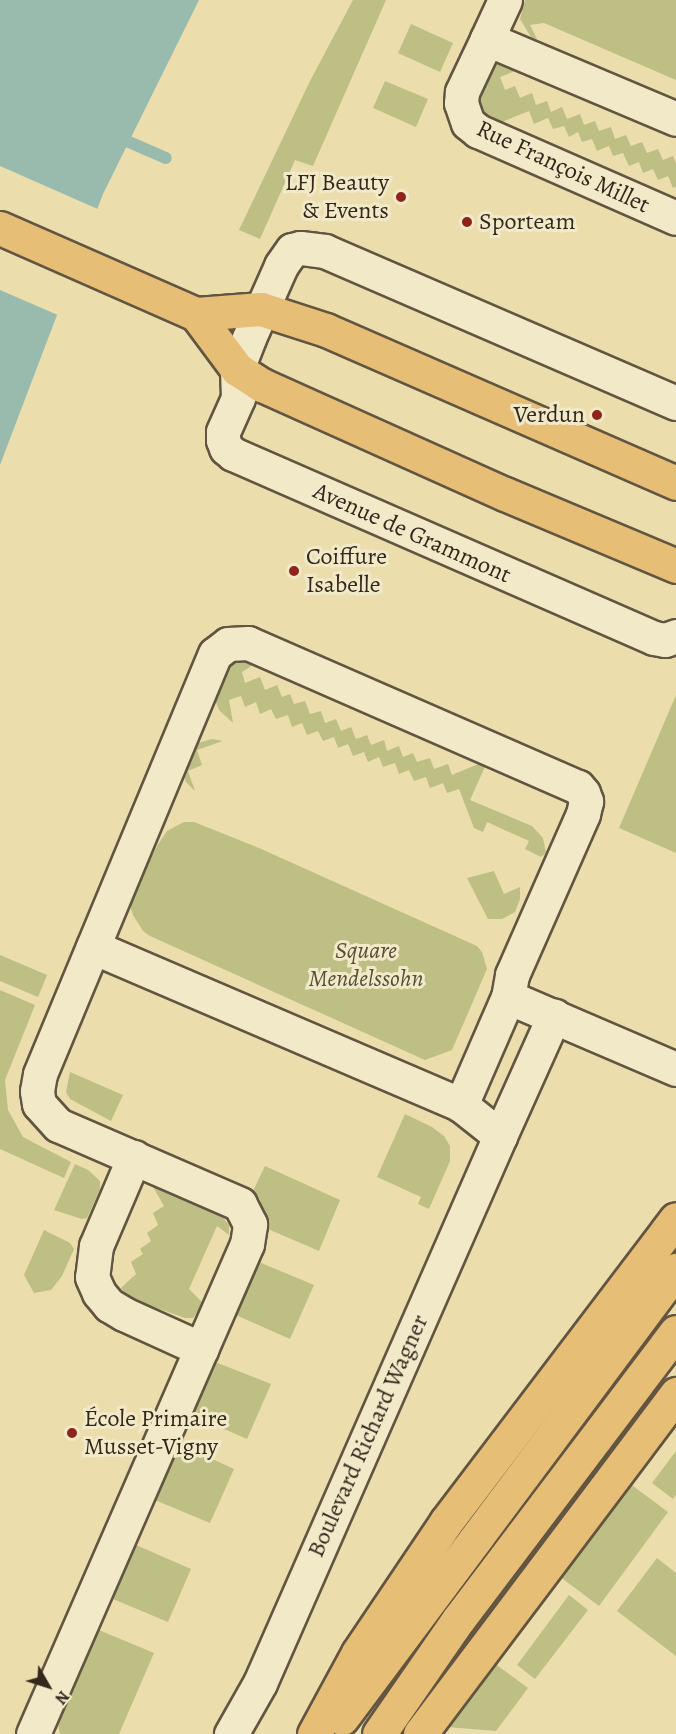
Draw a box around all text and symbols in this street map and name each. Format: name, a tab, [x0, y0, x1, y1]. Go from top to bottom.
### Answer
street label: Rue François Millet	[472, 114, 654, 220]
place label: LFJ Beauty & Events	[285, 169, 389, 225]
marker: LFJ Beauty & Events	[394, 190, 408, 204]
place label: Sporteam	[479, 208, 575, 236]
marker: Sporteam	[460, 215, 474, 229]
place label: Verdun	[513, 401, 585, 429]
marker: Verdun	[590, 408, 604, 422]
street label: Avenue de Grammont	[309, 476, 515, 590]
place label: Coiffure Isabelle	[306, 543, 387, 599]
marker: Coiffure Isabelle	[287, 564, 301, 578]
park label: Square Mendelssohn	[309, 937, 423, 993]
street label: Boulevard Richard Wagner	[301, 1310, 435, 1562]
place label: École Primaire Musset-Vigny	[84, 1405, 227, 1461]
marker: École Primaire Musset-Vigny	[65, 1426, 79, 1440]
north arrow	[18, 1656, 78, 1716]
text: N	[50, 1686, 74, 1709]

